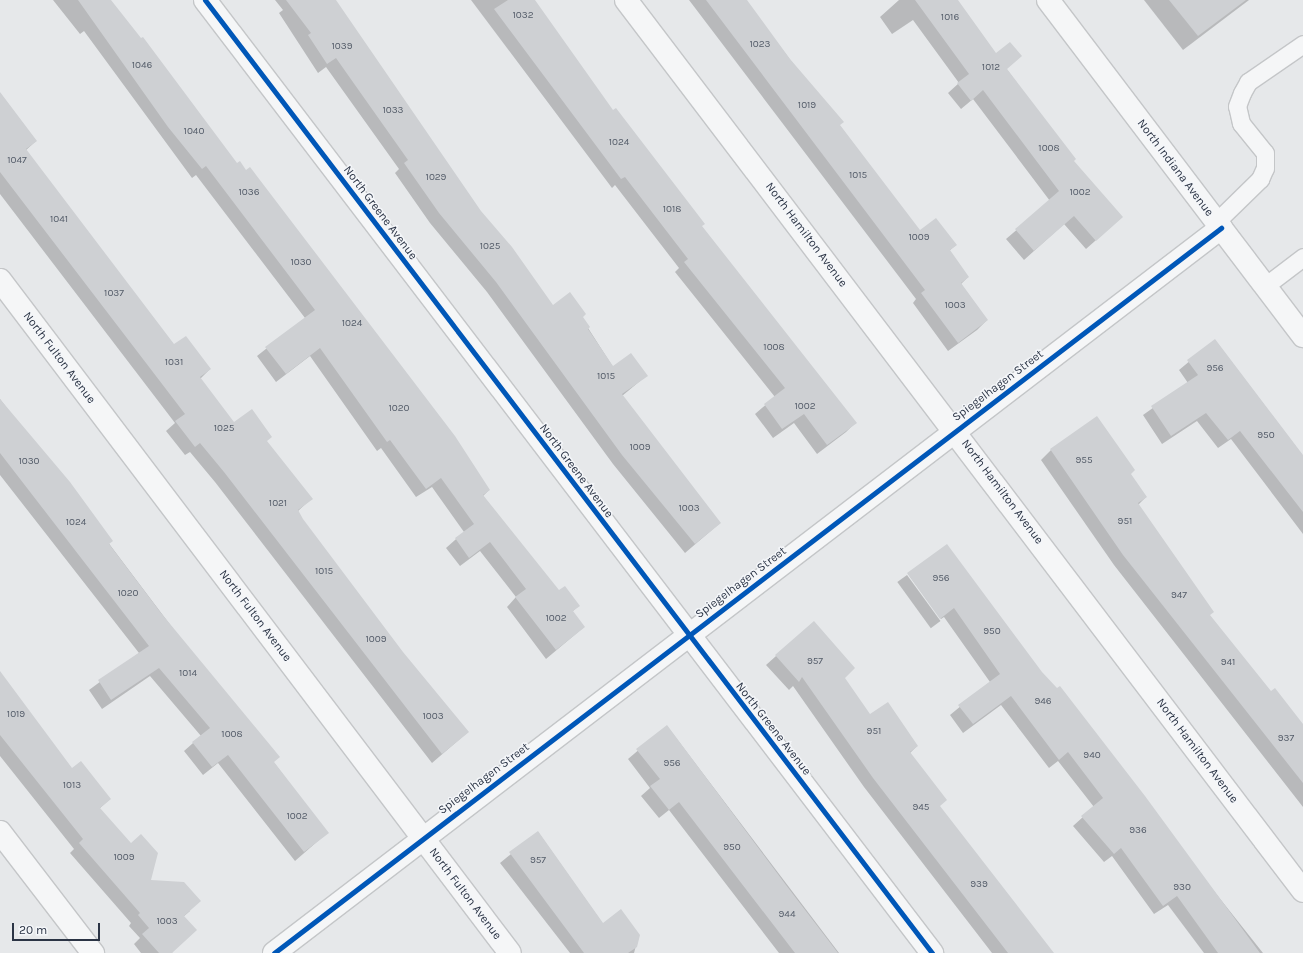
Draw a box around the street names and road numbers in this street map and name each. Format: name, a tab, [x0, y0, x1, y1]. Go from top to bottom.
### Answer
street label: North Indiana Avenue	[1134, 117, 1216, 219]
street label: North Greene Avenue	[340, 163, 420, 263]
street label: North Hamilton Avenue	[762, 180, 850, 290]
street label: North Fulton Avenue	[20, 309, 98, 407]
street label: Spiegelhagen Street	[950, 347, 1046, 425]
street label: North Greene Avenue	[536, 421, 616, 521]
street label: North Hamilton Avenue	[958, 437, 1046, 547]
street label: Spiegelhagen Street	[693, 544, 789, 622]
street label: North Fulton Avenue	[216, 567, 294, 665]
street label: North Greene Avenue	[732, 680, 814, 778]
street label: North Hamilton Avenue	[1153, 696, 1241, 806]
street label: Spiegelhagen Street	[436, 740, 532, 818]
street label: North Fulton Avenue	[426, 845, 504, 943]

